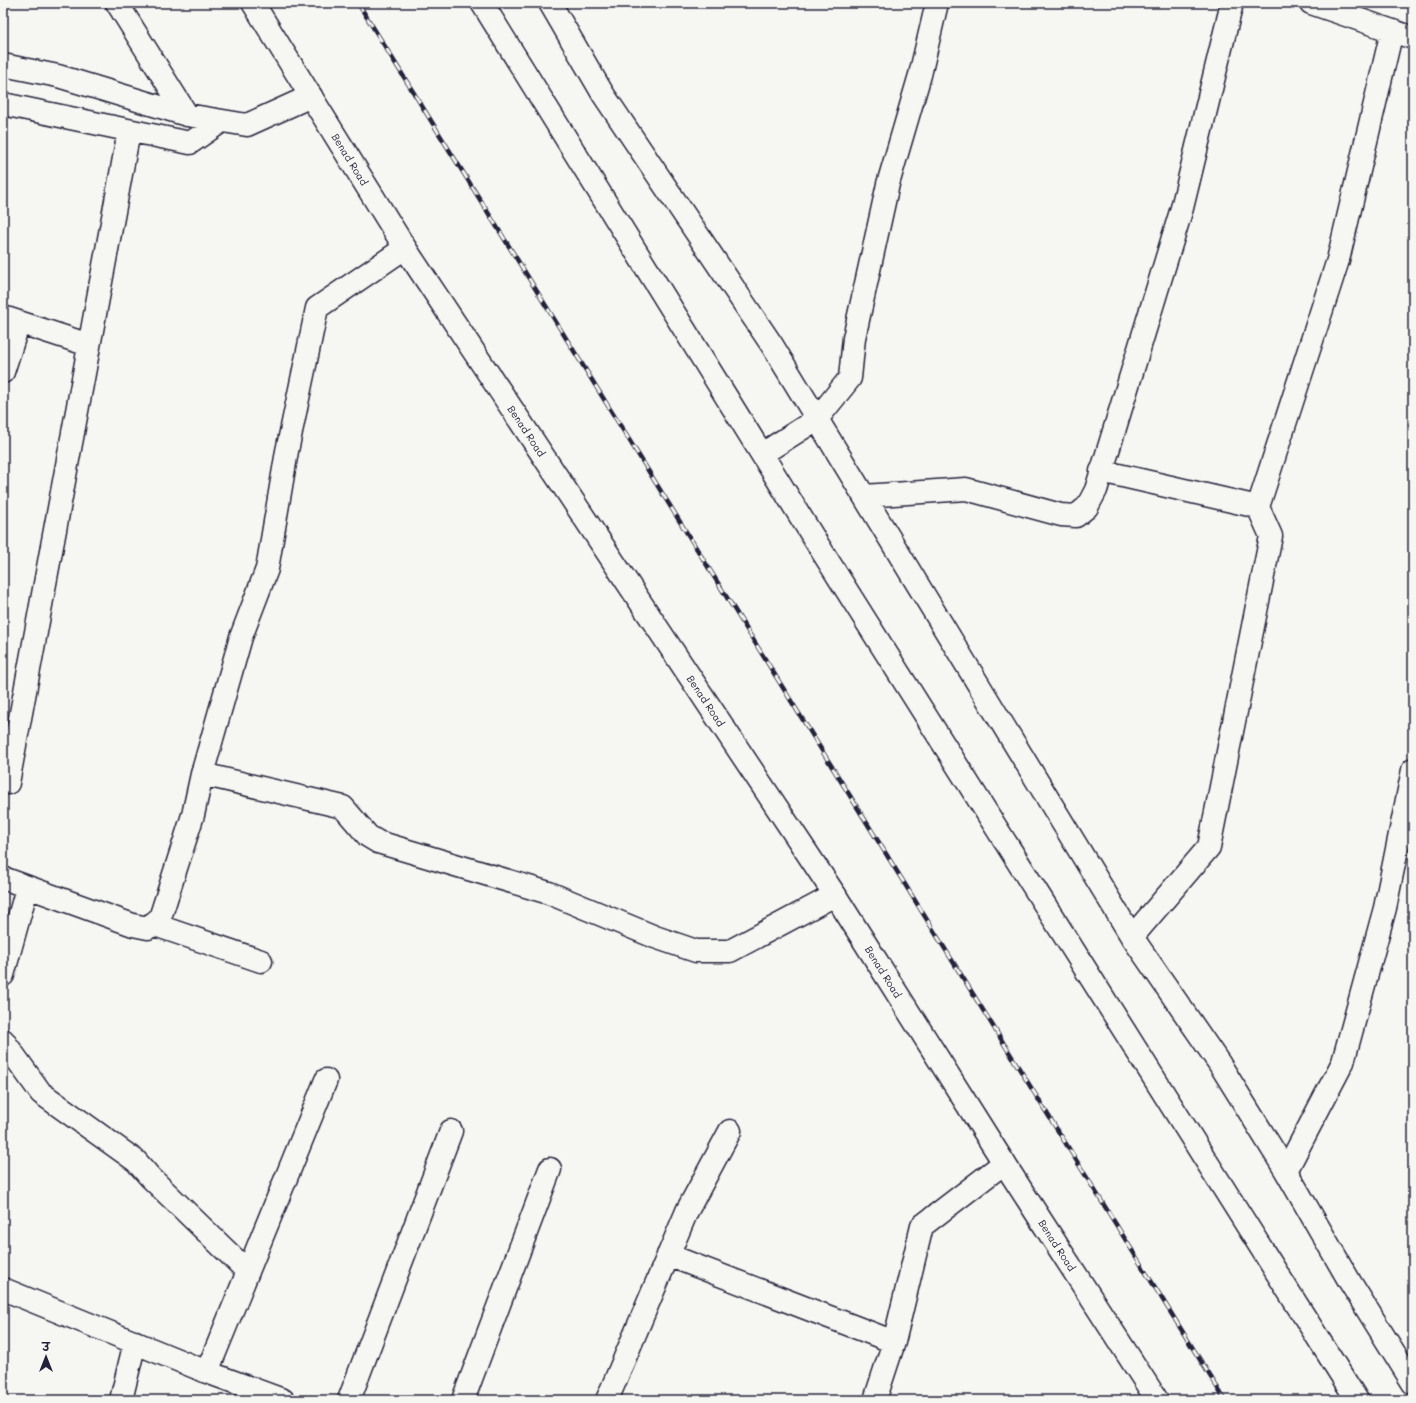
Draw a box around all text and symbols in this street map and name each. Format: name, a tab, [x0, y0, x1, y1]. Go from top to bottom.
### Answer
street label: Benad Road	[329, 131, 371, 188]
street label: Benad Road	[505, 403, 549, 459]
street label: Benad Road	[684, 672, 728, 729]
street label: Benad Road	[862, 943, 905, 1000]
street label: Benad Road	[1035, 1217, 1079, 1274]
north arrow	[26, 1337, 66, 1377]
text: उ	[41, 1339, 51, 1354]

